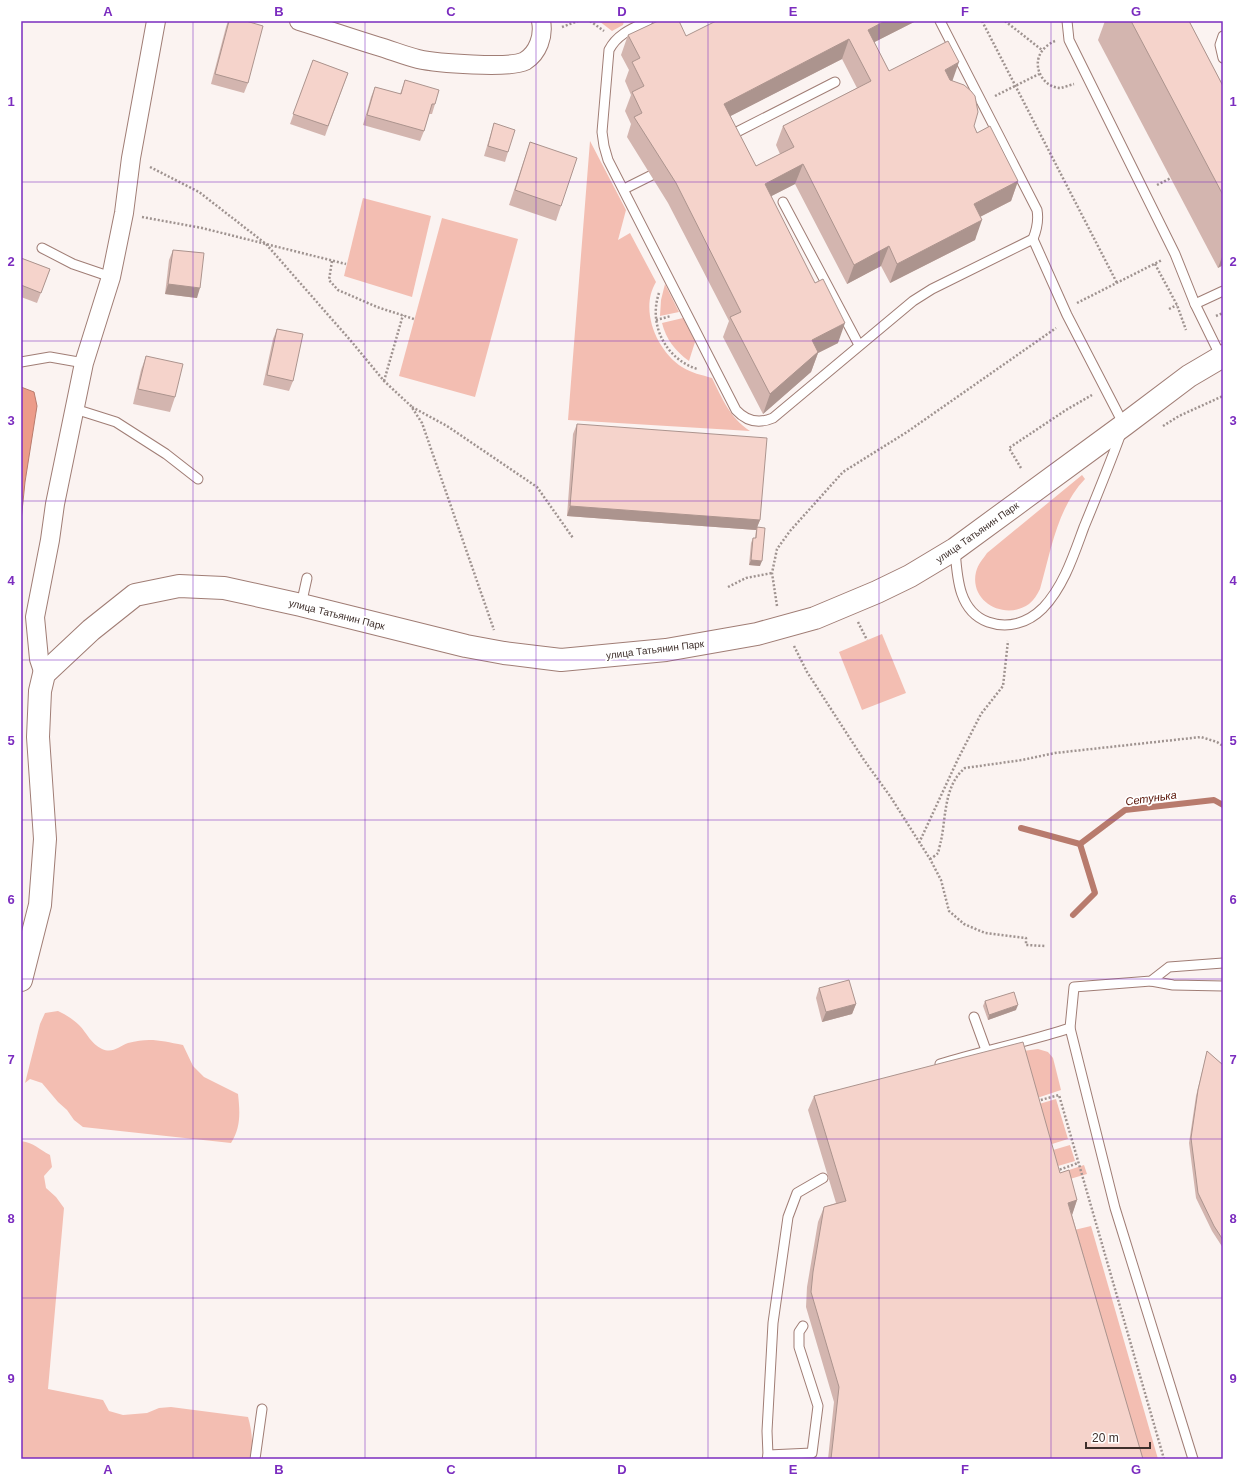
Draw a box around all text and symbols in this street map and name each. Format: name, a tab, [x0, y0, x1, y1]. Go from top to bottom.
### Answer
text: A	[103, 4, 113, 19]
text: B	[274, 4, 284, 19]
text: C	[446, 4, 456, 19]
text: D	[617, 4, 627, 19]
text: E	[789, 4, 798, 19]
text: F	[961, 4, 969, 19]
text: G	[1131, 4, 1141, 19]
text: 1	[7, 94, 15, 109]
text: 1	[1229, 94, 1237, 109]
text: 2	[7, 254, 15, 269]
text: 2	[1229, 254, 1237, 269]
text: 3	[7, 413, 15, 428]
text: 3	[1229, 413, 1237, 428]
street label: улица Татьянин Парк	[934, 499, 1021, 565]
text: 4	[7, 573, 15, 588]
text: 4	[1229, 573, 1237, 588]
street label: улица Татьянин Парк	[288, 597, 387, 632]
street label: улица Татьянин Парк	[605, 638, 705, 661]
text: 5	[7, 733, 15, 748]
text: 5	[1229, 733, 1237, 748]
water label: Сетунька	[1125, 788, 1177, 808]
text: 6	[7, 892, 15, 907]
text: 6	[1229, 892, 1237, 907]
text: 7	[7, 1052, 15, 1067]
text: 7	[1229, 1052, 1237, 1067]
text: 8	[7, 1211, 15, 1226]
text: 8	[1229, 1211, 1237, 1226]
text: 9	[7, 1371, 15, 1386]
text: 9	[1229, 1371, 1237, 1386]
scale bar	[1086, 1424, 1150, 1450]
text: 20 m	[1092, 1431, 1119, 1445]
text: A	[103, 1462, 113, 1477]
text: B	[274, 1462, 284, 1477]
text: C	[446, 1462, 456, 1477]
text: D	[617, 1462, 627, 1477]
text: E	[789, 1462, 798, 1477]
text: F	[961, 1462, 969, 1477]
text: G	[1131, 1462, 1141, 1477]

